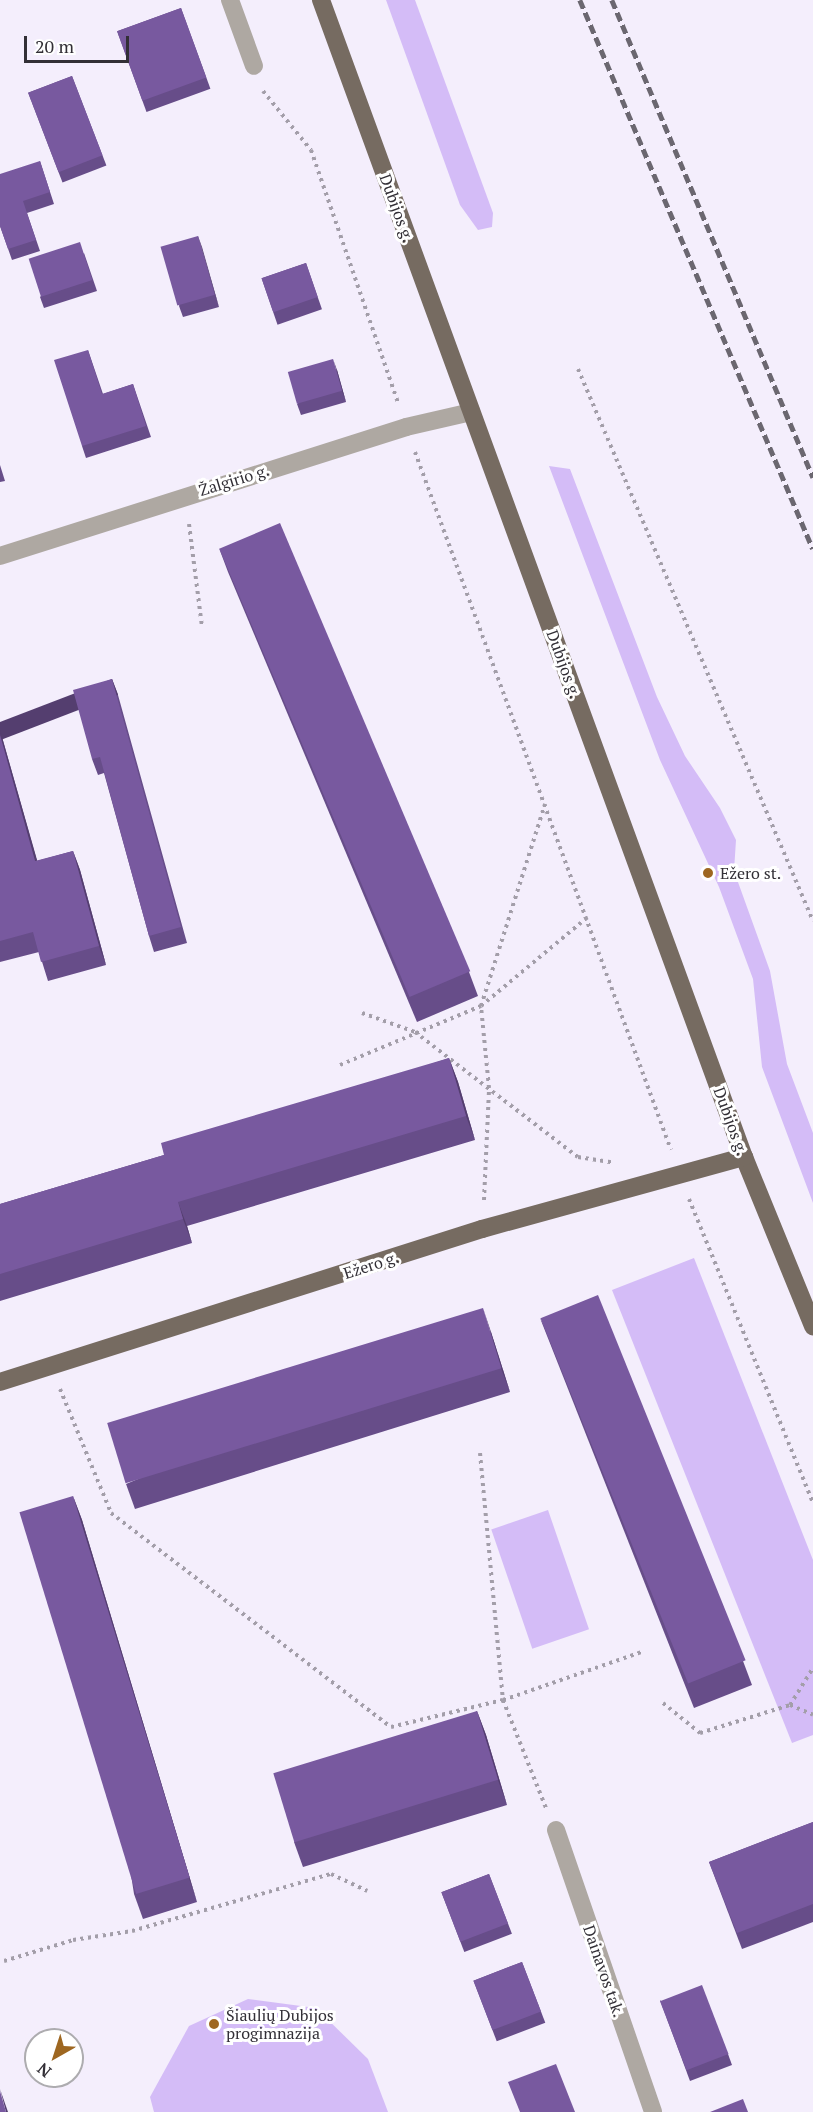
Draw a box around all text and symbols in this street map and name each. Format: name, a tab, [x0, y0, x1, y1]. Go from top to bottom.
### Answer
scale bar	[27, 24, 132, 62]
text: 20 m	[35, 34, 74, 58]
street label: Dubijos g.	[376, 171, 418, 245]
street label: Žalgirio g.	[197, 460, 271, 500]
street label: Dubijos g.	[543, 627, 585, 701]
place label: Ežero st.	[720, 863, 781, 883]
marker: Ežero st.	[701, 866, 715, 880]
street label: Dubijos g.	[710, 1084, 752, 1158]
street label: Ežero g.	[341, 1247, 401, 1283]
street label: Dainavos tak.	[579, 1922, 629, 2020]
place label: Šiaulių Dubijos progimnazija	[226, 2005, 334, 2043]
marker: Šiaulių Dubijos progimnazija	[207, 2017, 221, 2031]
north arrow	[24, 2028, 84, 2088]
text: N	[32, 2058, 56, 2083]

